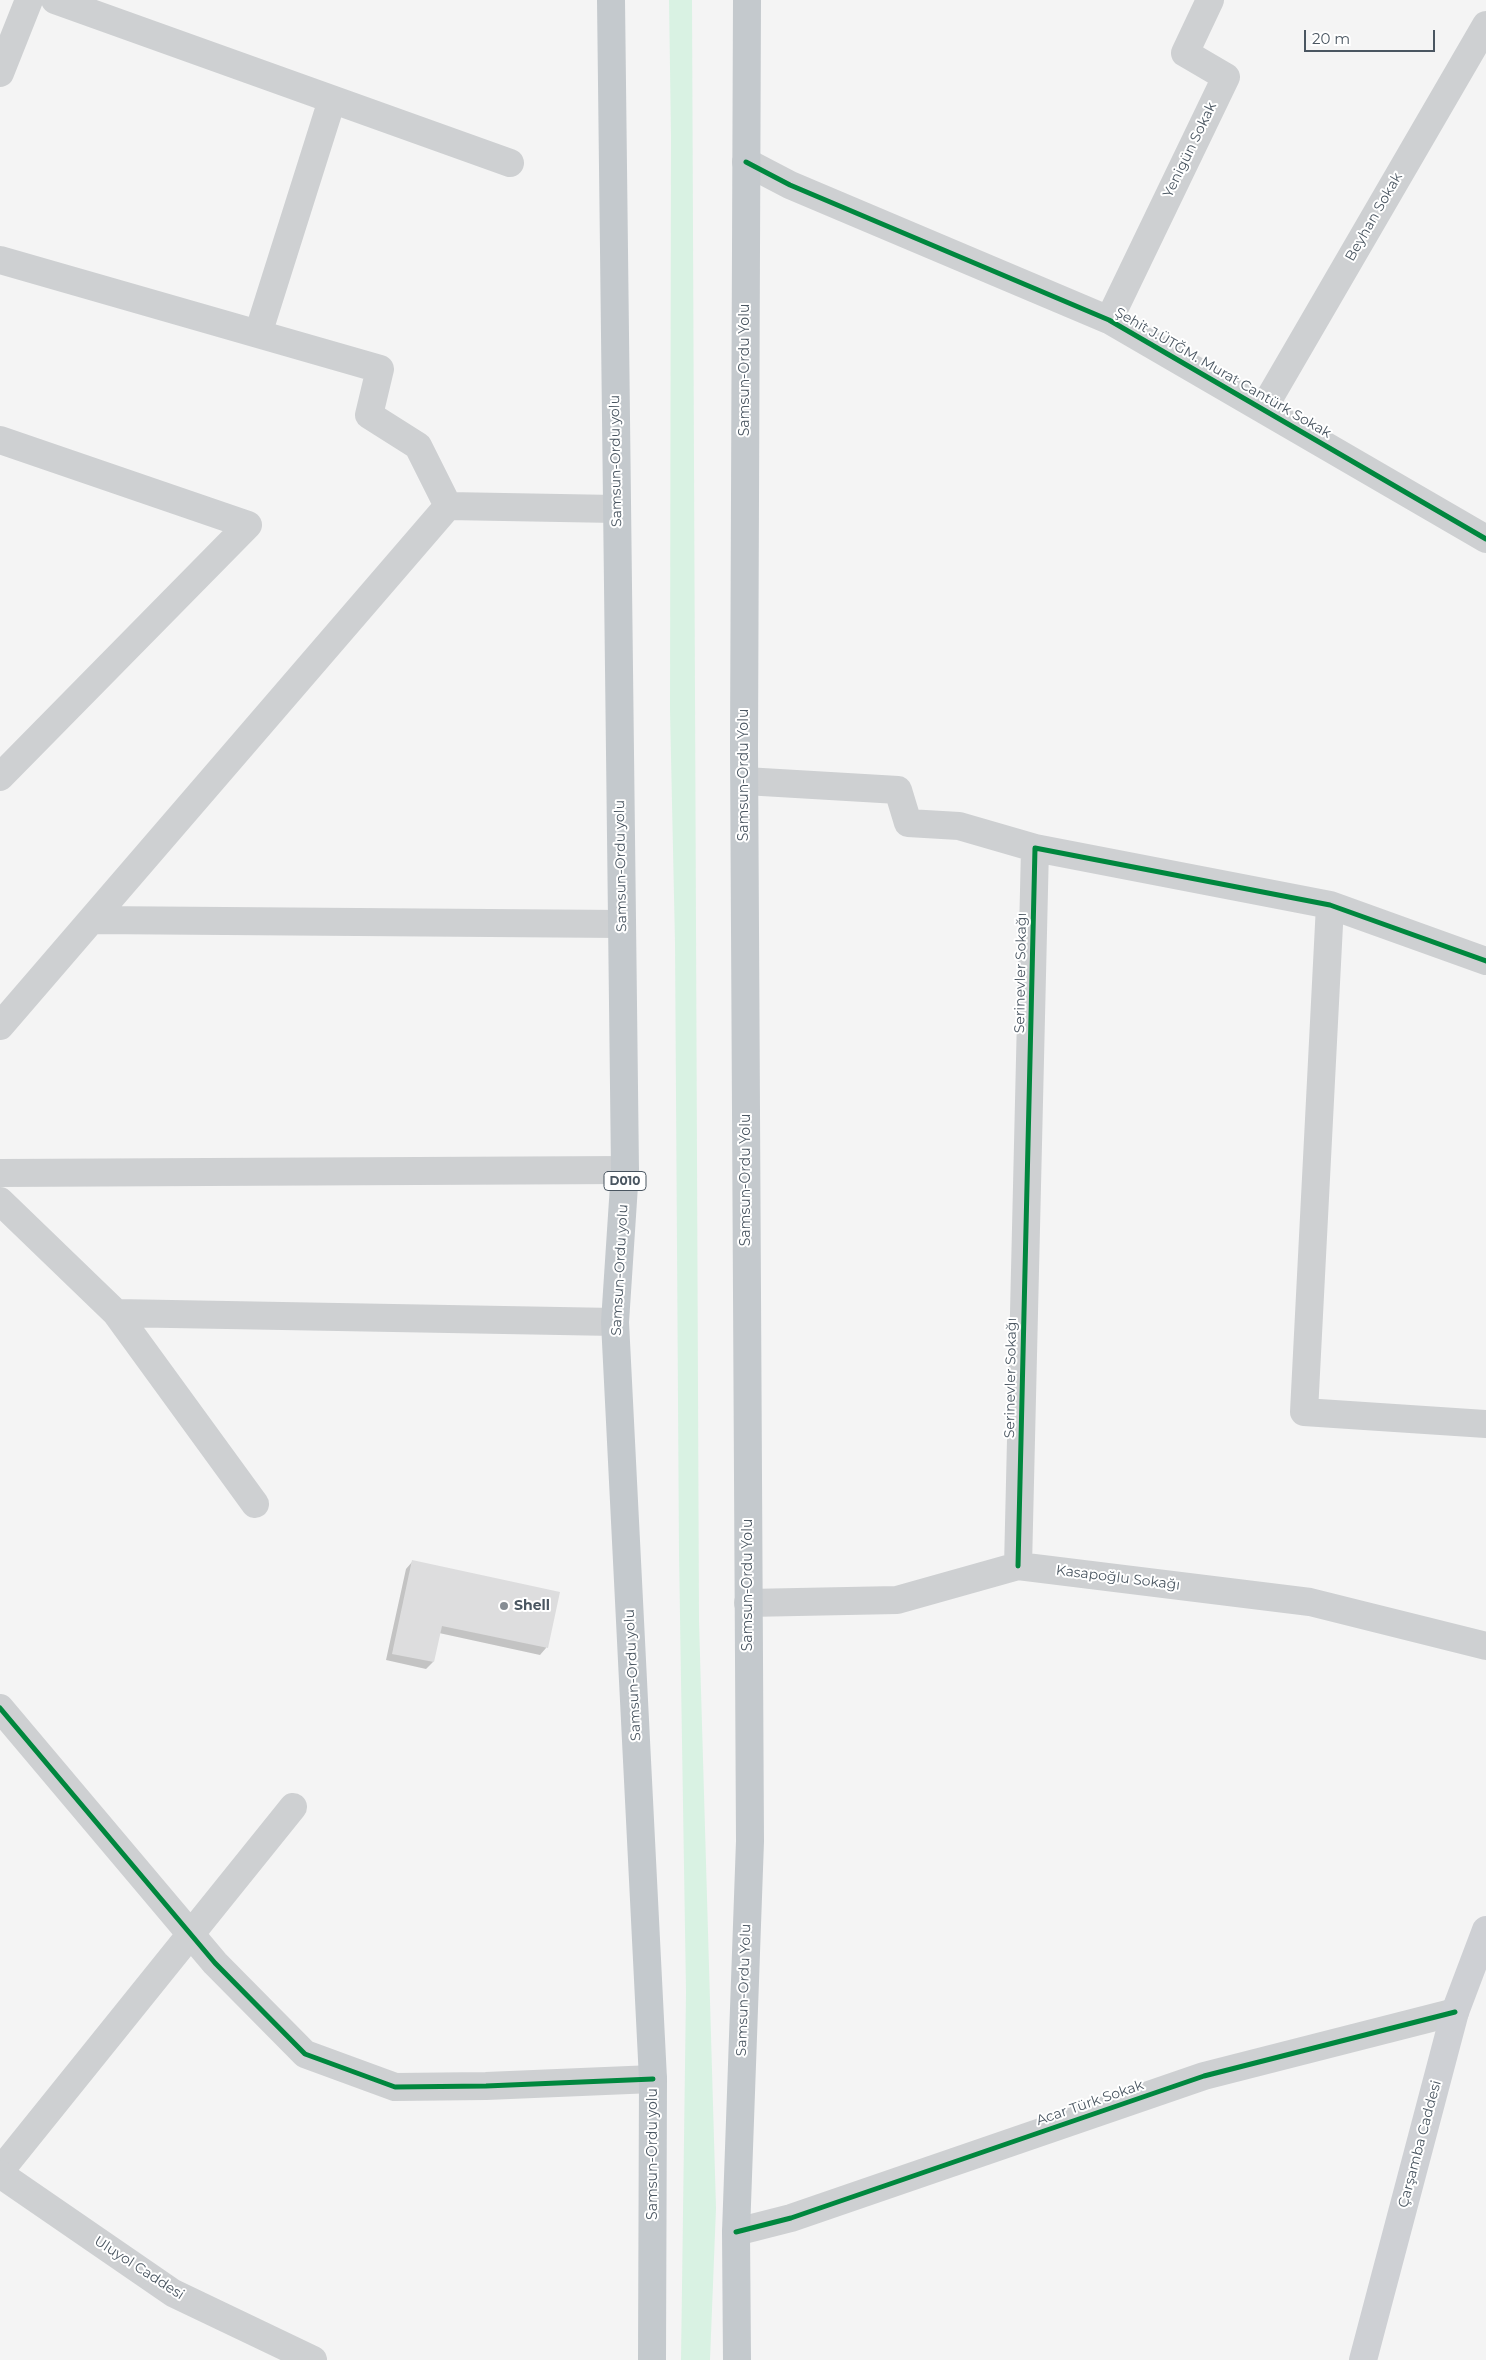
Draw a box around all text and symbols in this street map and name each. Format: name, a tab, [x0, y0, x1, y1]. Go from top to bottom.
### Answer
scale bar	[1306, 20, 1437, 52]
text: 20 m	[1312, 29, 1350, 48]
street label: Yenigün Sokak	[1160, 100, 1220, 200]
street label: Beyhan Sokak	[1342, 170, 1406, 264]
street label: Samsun-Ordu Yolu	[737, 304, 753, 436]
street label: Şehit J.ÜTĞM. Murat Cantürk Sokak	[1112, 304, 1334, 442]
street label: Samsun-Ordu yolu	[606, 395, 626, 527]
street label: Samsun-Ordu Yolu	[736, 709, 752, 841]
street label: Samsun-Ordu yolu	[611, 800, 631, 932]
street label: Serinevler Sokağı	[1012, 913, 1030, 1033]
street label: Samsun-Ordu Yolu	[738, 1114, 754, 1246]
road number: D010	[604, 1172, 646, 1190]
street label: Samsun-Ordu yolu	[608, 1204, 632, 1336]
street label: Serinevler Sokağı	[1002, 1318, 1020, 1438]
street label: Samsun-Ordu Yolu	[740, 1519, 756, 1651]
street label: Kasapoğlu Sokağı	[1055, 1562, 1181, 1594]
place label: Shell	[514, 1598, 550, 1614]
marker: Shell	[498, 1600, 510, 1612]
street label: Samsun-Ordu yolu	[621, 1609, 645, 1741]
street label: Samsun-Ordu Yolu	[733, 1923, 755, 2057]
street label: Acar Türk Sokak	[1034, 2077, 1146, 2129]
street label: Çarşamba Caddesi	[1395, 2079, 1445, 2209]
street label: Samsun-Ordu yolu	[645, 2088, 661, 2220]
street label: Uluyol Caddesi	[91, 2233, 187, 2303]

